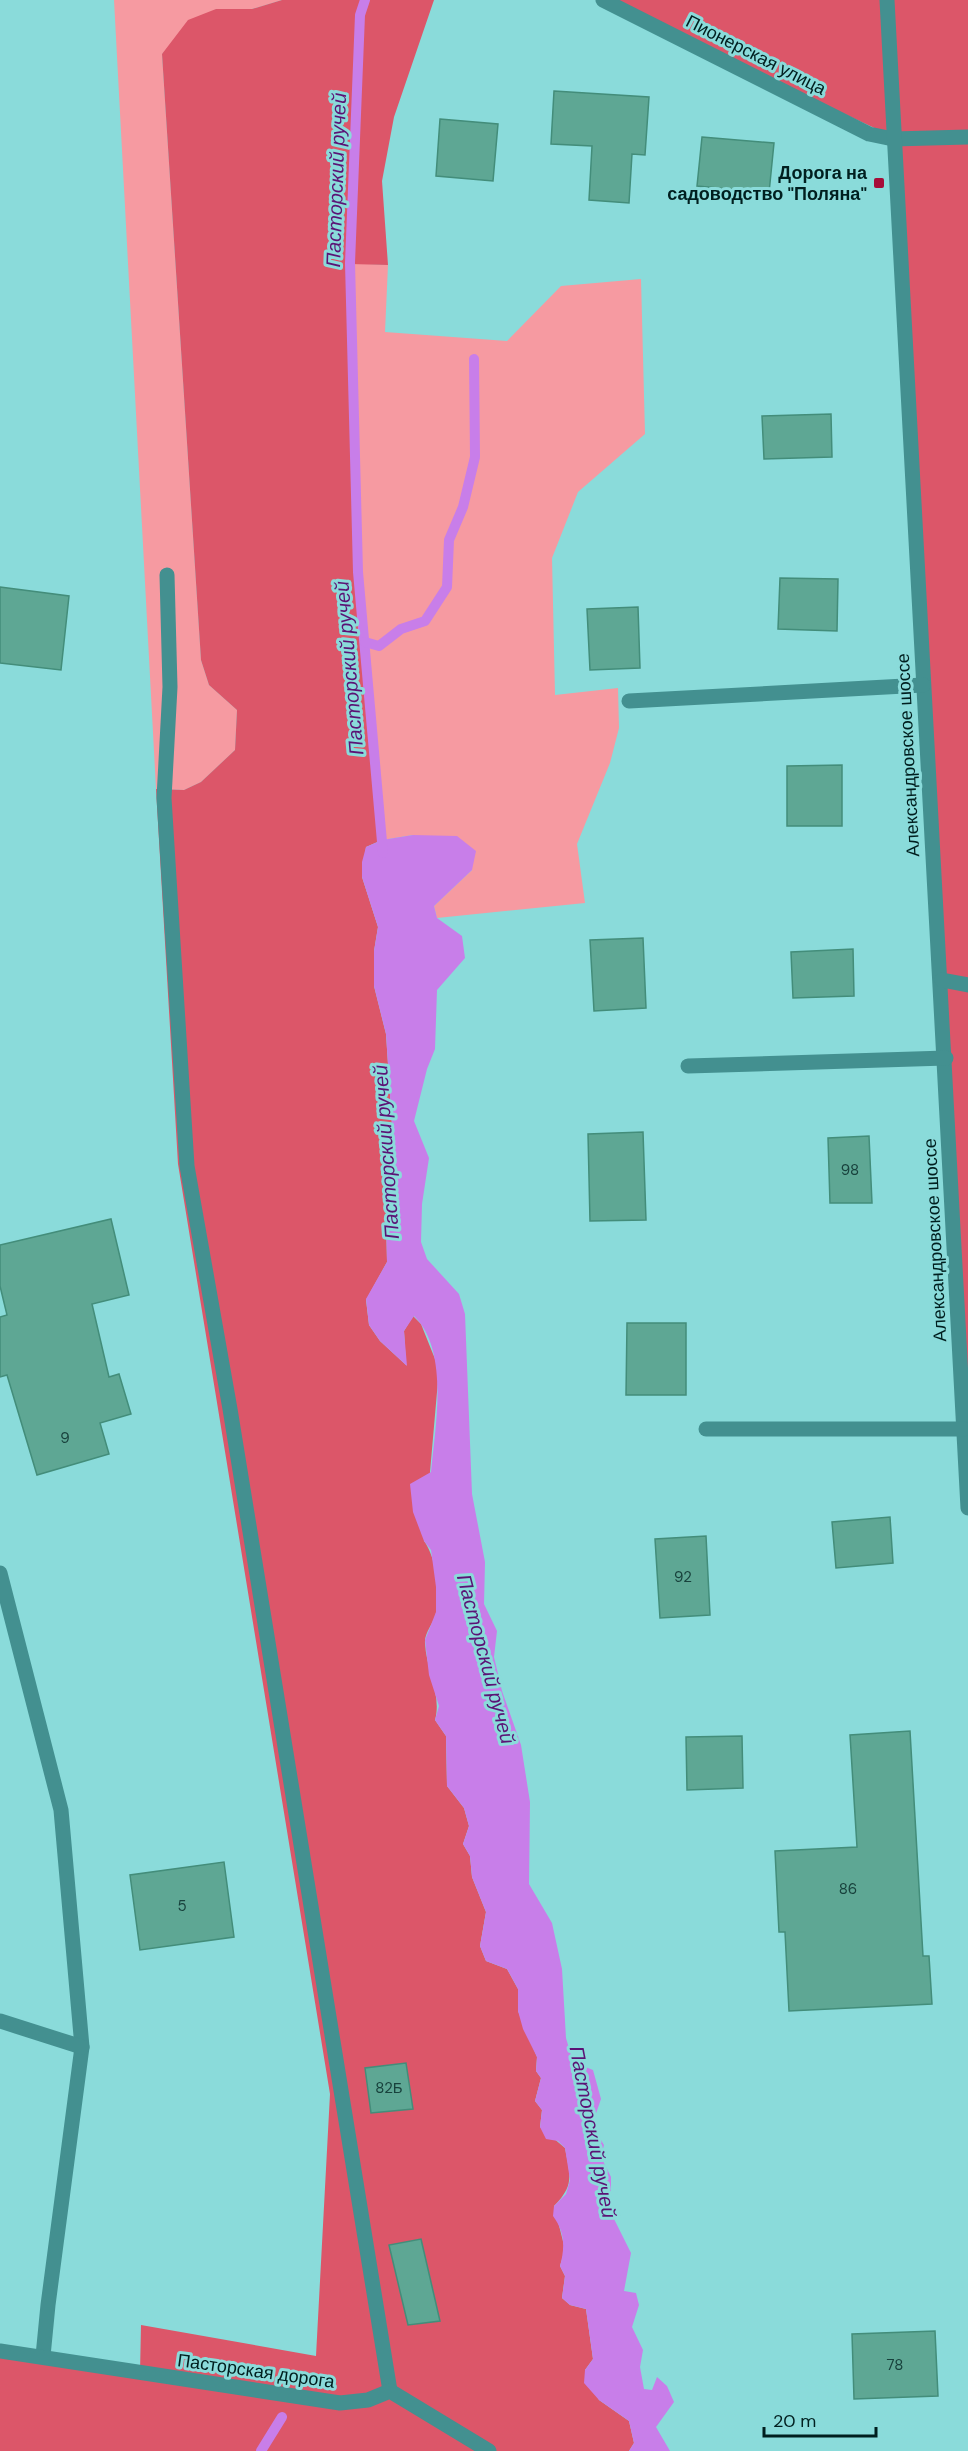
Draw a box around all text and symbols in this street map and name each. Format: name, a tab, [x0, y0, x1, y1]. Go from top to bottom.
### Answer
street label: Пионерская улица	[682, 9, 831, 101]
water label: Пасторский ручей	[320, 92, 352, 268]
place label: Дорога на садоводство "Поляна"	[667, 161, 868, 206]
marker: Дорога на садоводство "Поляна"	[872, 176, 886, 190]
water label: Пасторский ручей	[328, 580, 370, 756]
street label: Александровское шоссе	[891, 653, 925, 857]
water label: Пасторский ручей	[367, 1064, 405, 1240]
street label: Александровское шоссе	[918, 1138, 952, 1342]
house number: 98	[841, 1160, 859, 1180]
house number: 9	[60, 1428, 70, 1448]
house number: 92	[674, 1567, 692, 1587]
water label: Пасторский ручей	[451, 1571, 521, 1747]
house number: 86	[839, 1879, 857, 1899]
house number: 5	[177, 1896, 187, 1916]
water label: Пасторский ручей	[564, 2044, 622, 2220]
house number: 82Б	[375, 2078, 403, 2098]
street label: Пасторская дорога	[176, 2348, 337, 2394]
house number: 78	[887, 2355, 903, 2375]
scale bar	[764, 2400, 876, 2438]
text: 20 m	[773, 2409, 816, 2433]

